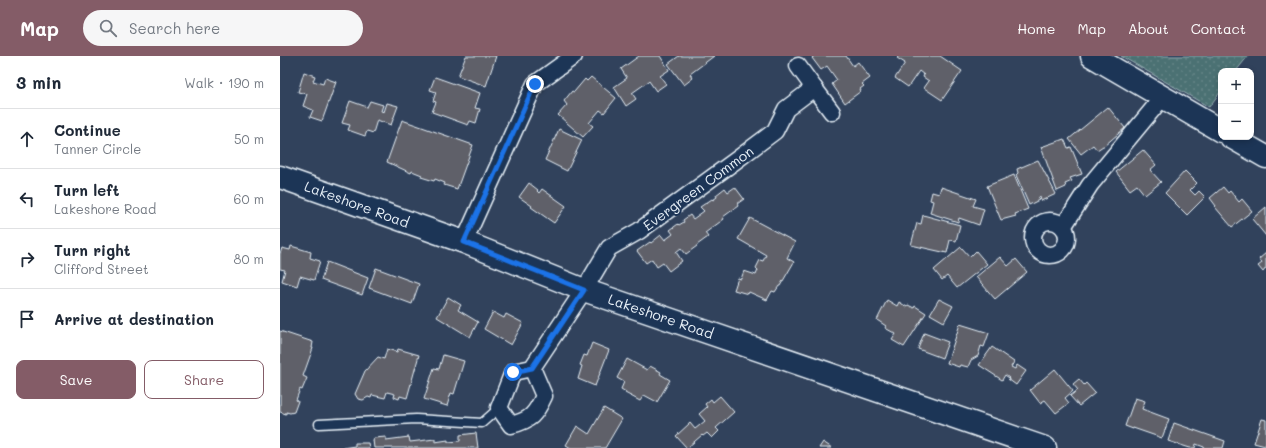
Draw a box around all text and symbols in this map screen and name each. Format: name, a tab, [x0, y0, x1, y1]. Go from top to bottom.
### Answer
search box	[83, 10, 363, 46]
text: Map	[20, 16, 59, 41]
icon: search	[97, 17, 119, 39]
text: Search here	[129, 18, 220, 38]
text: Home	[1017, 19, 1055, 38]
text: Map	[1077, 19, 1106, 38]
text: About	[1128, 19, 1169, 38]
text: Contact	[1191, 19, 1246, 38]
map controls	[1218, 68, 1254, 140]
button: +	[1218, 68, 1254, 104]
text: 3 min	[16, 71, 61, 93]
text: Walk · 190 m	[184, 74, 264, 91]
route end	[526, 75, 544, 93]
button: −	[1218, 104, 1254, 140]
text: Continue	[54, 120, 121, 140]
icon: ahead	[16, 128, 38, 150]
text: 50 m	[234, 130, 264, 147]
text: Tanner Circle	[54, 140, 141, 157]
street label: Evergreen Common	[639, 141, 757, 235]
street label: Lakeshore Road	[302, 176, 412, 232]
text: Turn left	[54, 180, 119, 200]
icon: left	[16, 188, 38, 210]
text: 60 m	[234, 190, 264, 207]
text: Lakeshore Road	[54, 200, 156, 217]
text: Turn right	[54, 240, 131, 260]
icon: right	[16, 248, 38, 270]
text: 80 m	[234, 250, 264, 267]
text: Clifford Street	[54, 260, 149, 277]
street label: Lakeshore Road	[606, 289, 716, 343]
icon: arrive	[16, 308, 38, 330]
text: Arrive at destination	[54, 309, 214, 329]
button: Save	[16, 360, 136, 399]
button: Share	[144, 360, 264, 399]
route start	[504, 363, 522, 381]

